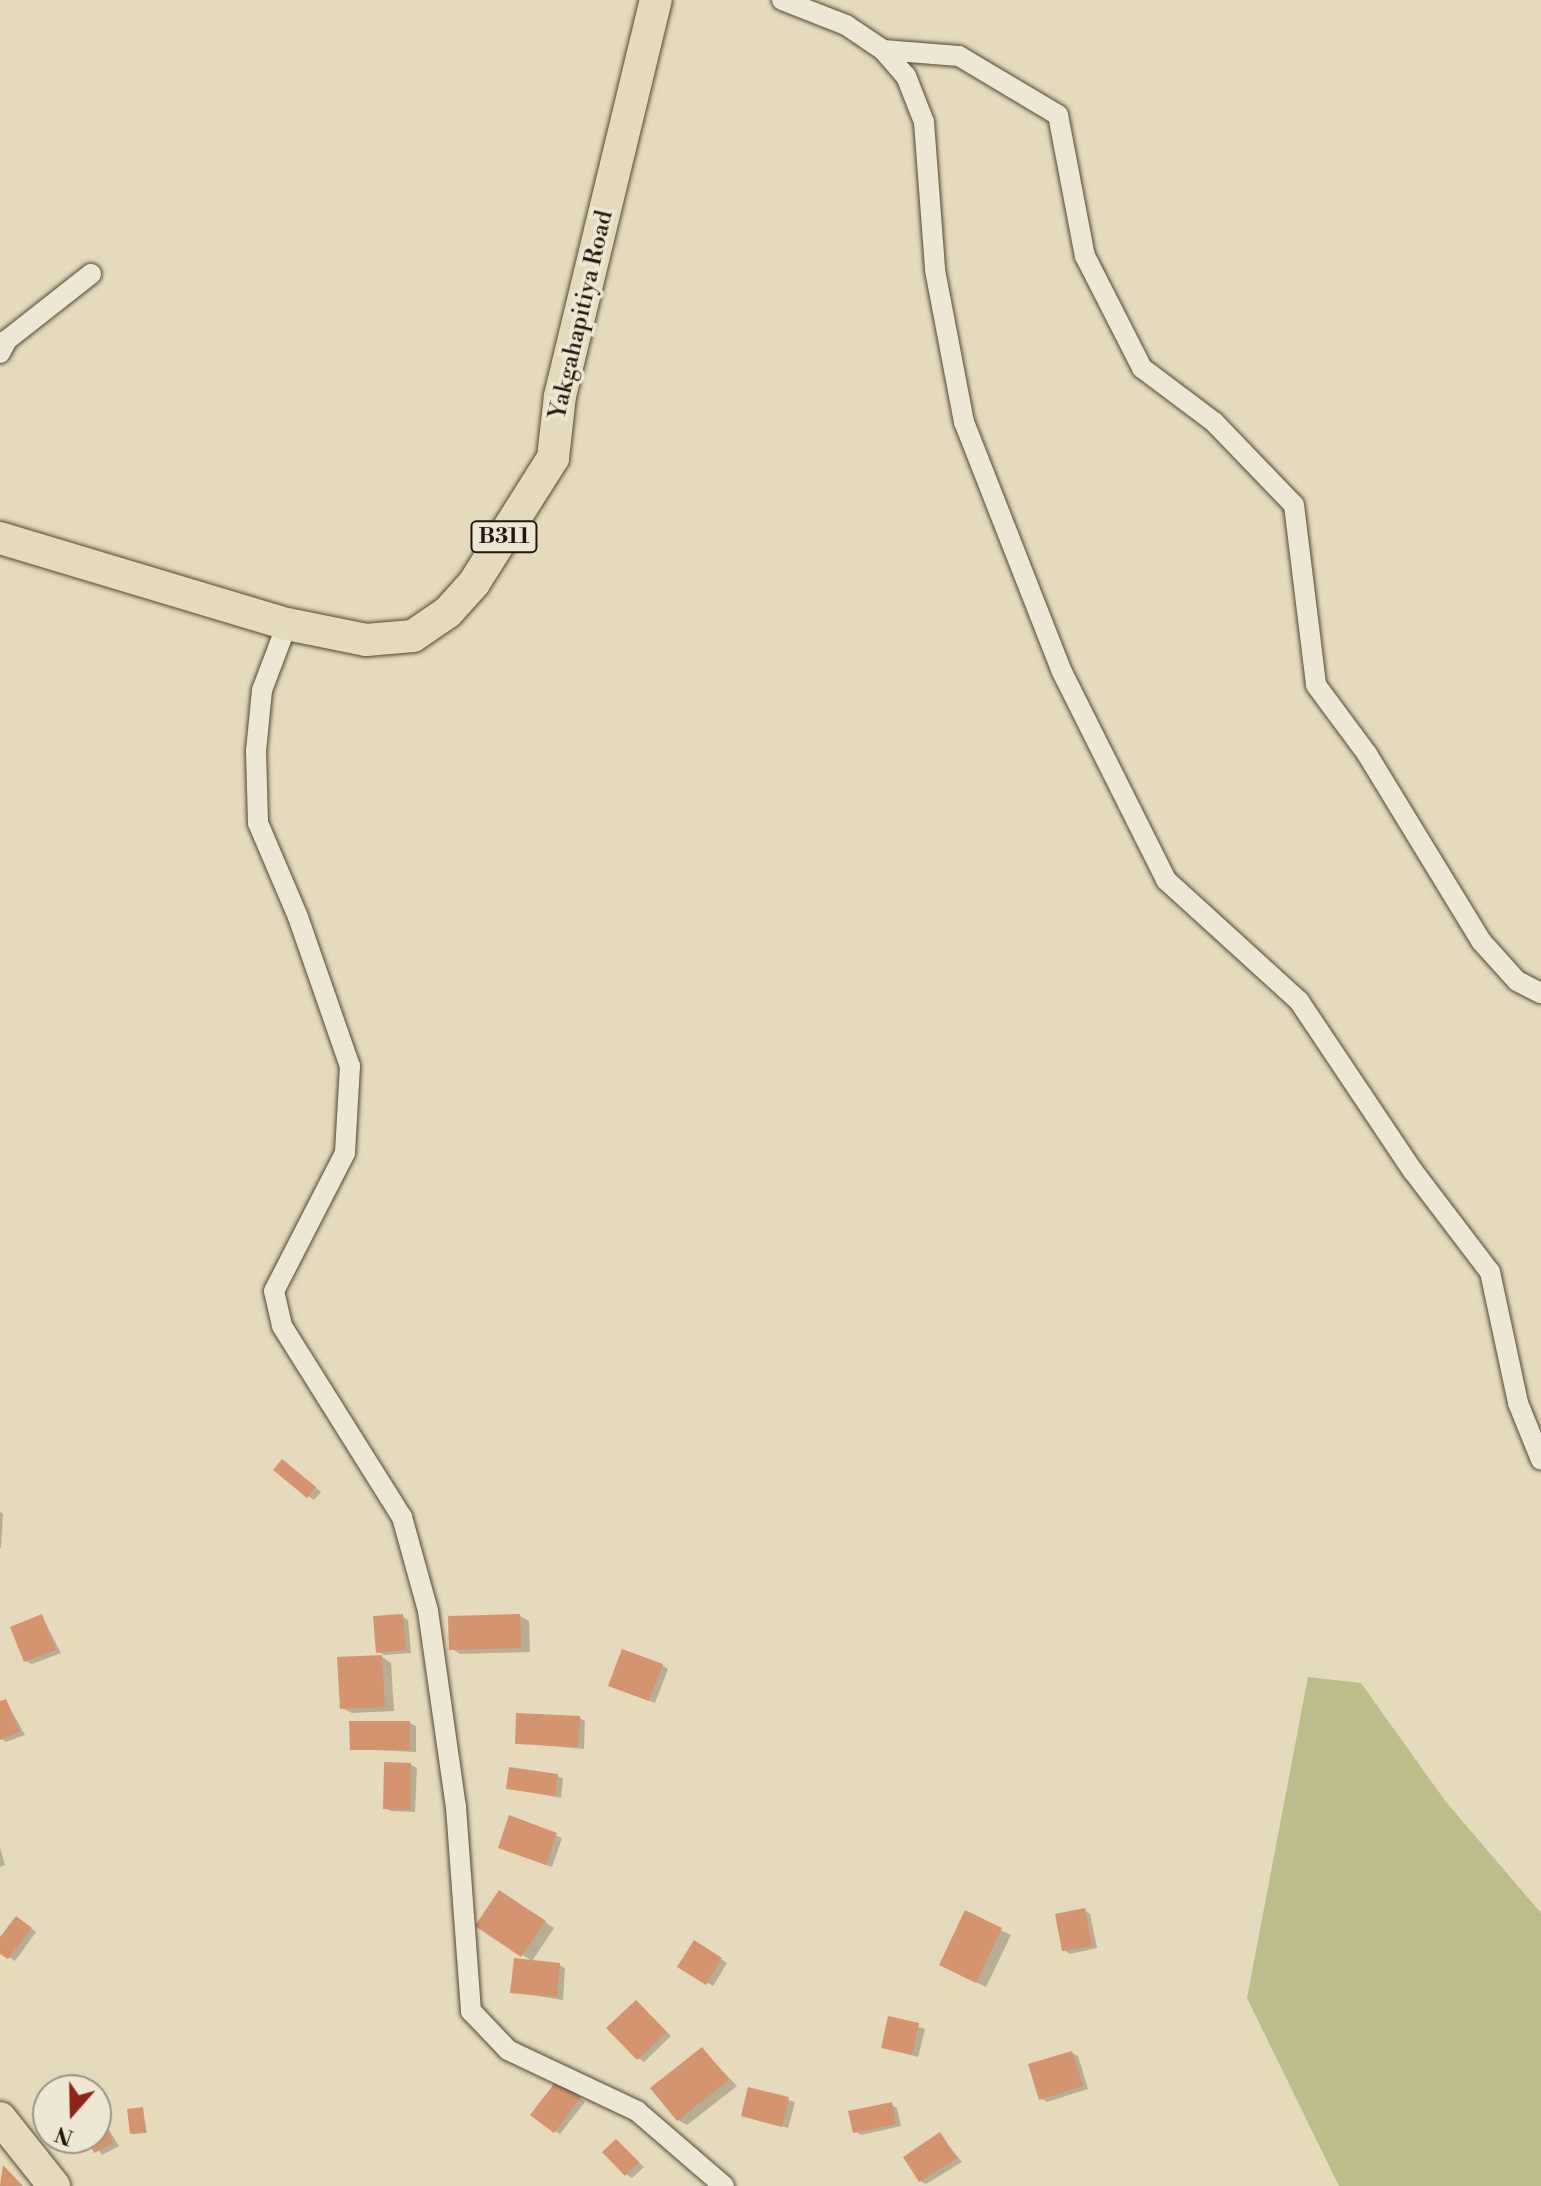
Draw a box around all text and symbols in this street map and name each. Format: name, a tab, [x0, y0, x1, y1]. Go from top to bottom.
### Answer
street label: Yakgahapitiya Road	[544, 208, 620, 422]
road number: B311	[470, 519, 538, 555]
north arrow	[32, 2074, 112, 2154]
text: N	[52, 2119, 77, 2151]

